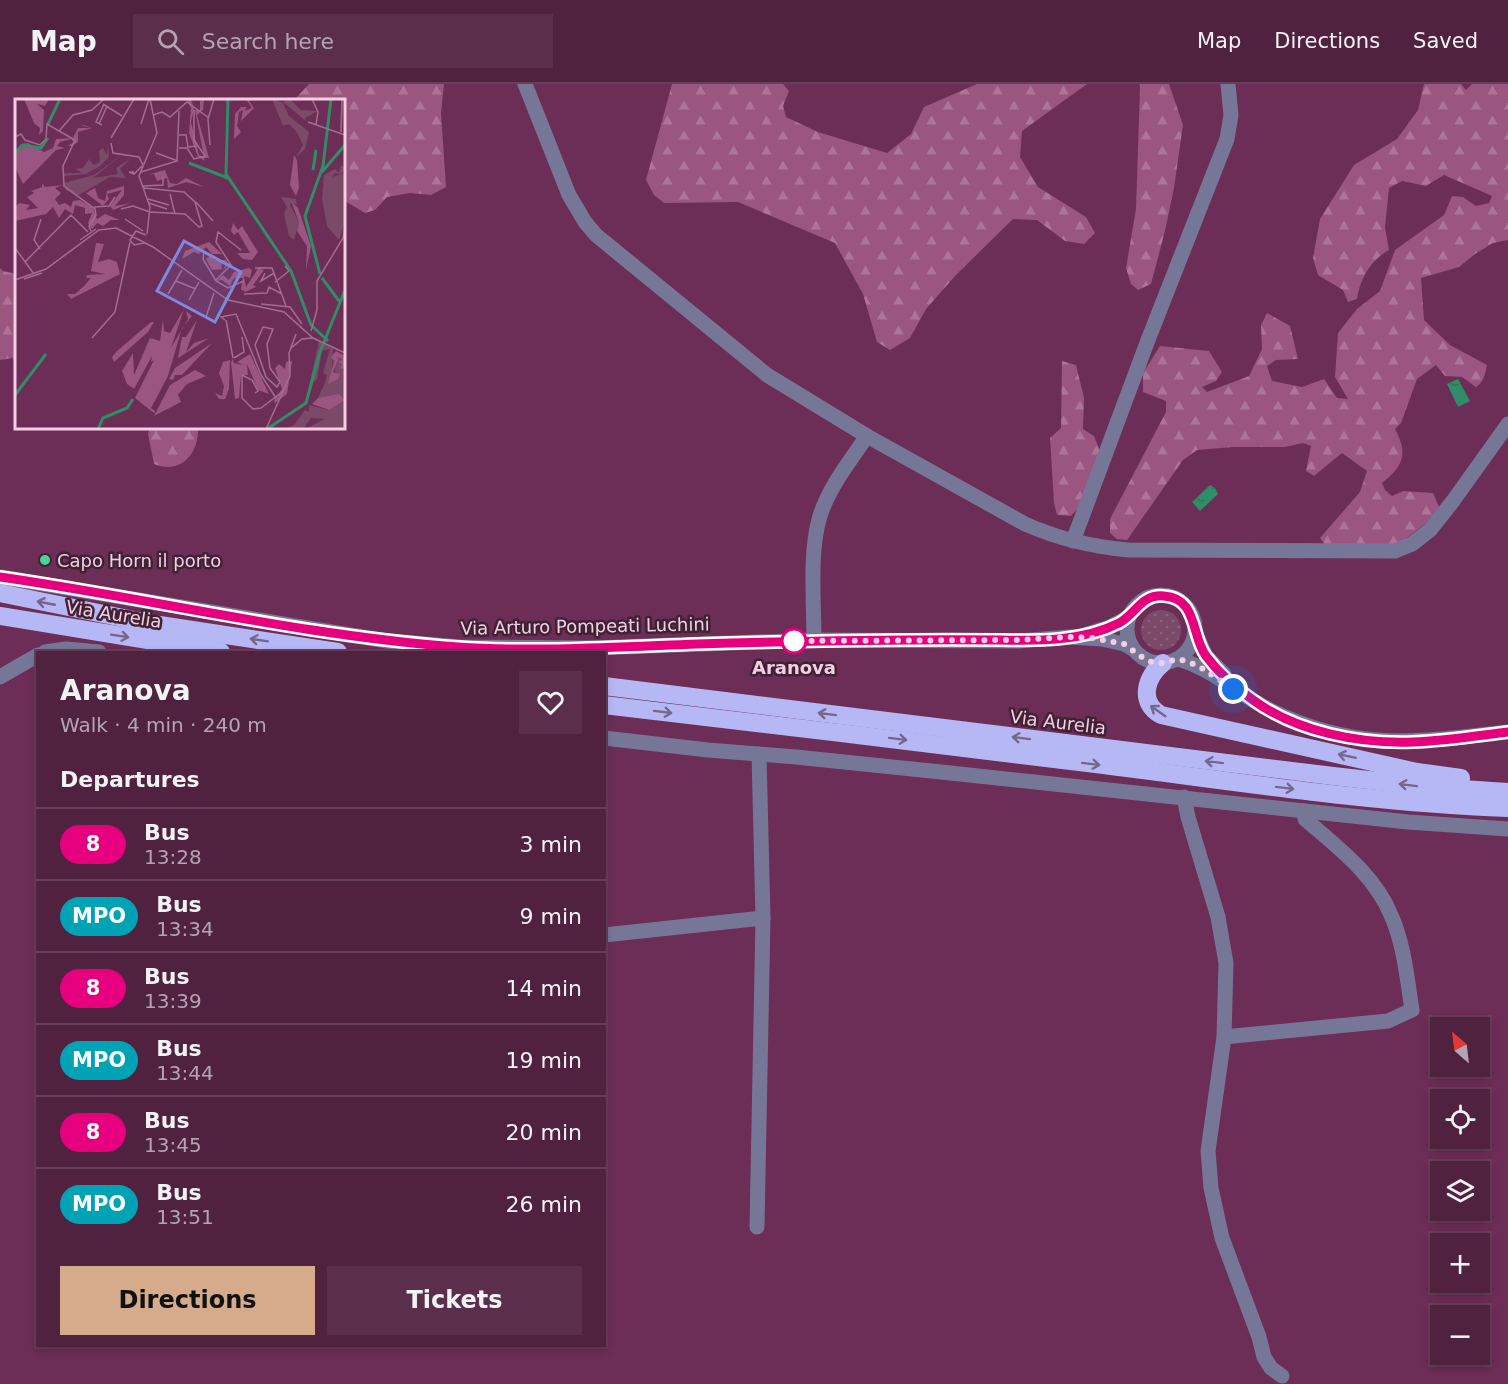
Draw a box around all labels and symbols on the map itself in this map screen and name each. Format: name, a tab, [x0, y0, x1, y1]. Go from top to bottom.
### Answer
inset map	[15, 99, 345, 429]
place label: Capo Horn il porto	[57, 550, 221, 571]
marker: Capo Horn il porto	[38, 553, 52, 567]
one-way arrow	[37, 596, 56, 608]
street label: Via Aurelia	[65, 596, 163, 632]
street label: Via Arturo Pompeati Luchini	[460, 613, 710, 639]
marker: Aranova	[781, 628, 807, 654]
one-way arrow	[110, 630, 129, 641]
one-way arrow	[250, 635, 269, 646]
place label: Aranova	[752, 657, 836, 678]
your location	[1218, 674, 1248, 704]
one-way arrow	[1151, 705, 1167, 717]
street label: Via Aurelia	[1009, 706, 1107, 738]
one-way arrow	[652, 707, 672, 718]
one-way arrow	[818, 708, 838, 719]
one-way arrow	[1011, 732, 1031, 743]
one-way arrow	[888, 734, 907, 745]
one-way arrow	[1338, 750, 1357, 761]
one-way arrow	[1205, 756, 1225, 767]
one-way arrow	[1081, 758, 1101, 769]
one-way arrow	[1398, 779, 1418, 790]
one-way arrow	[1274, 783, 1294, 794]
north arrow	[1430, 1017, 1490, 1077]

